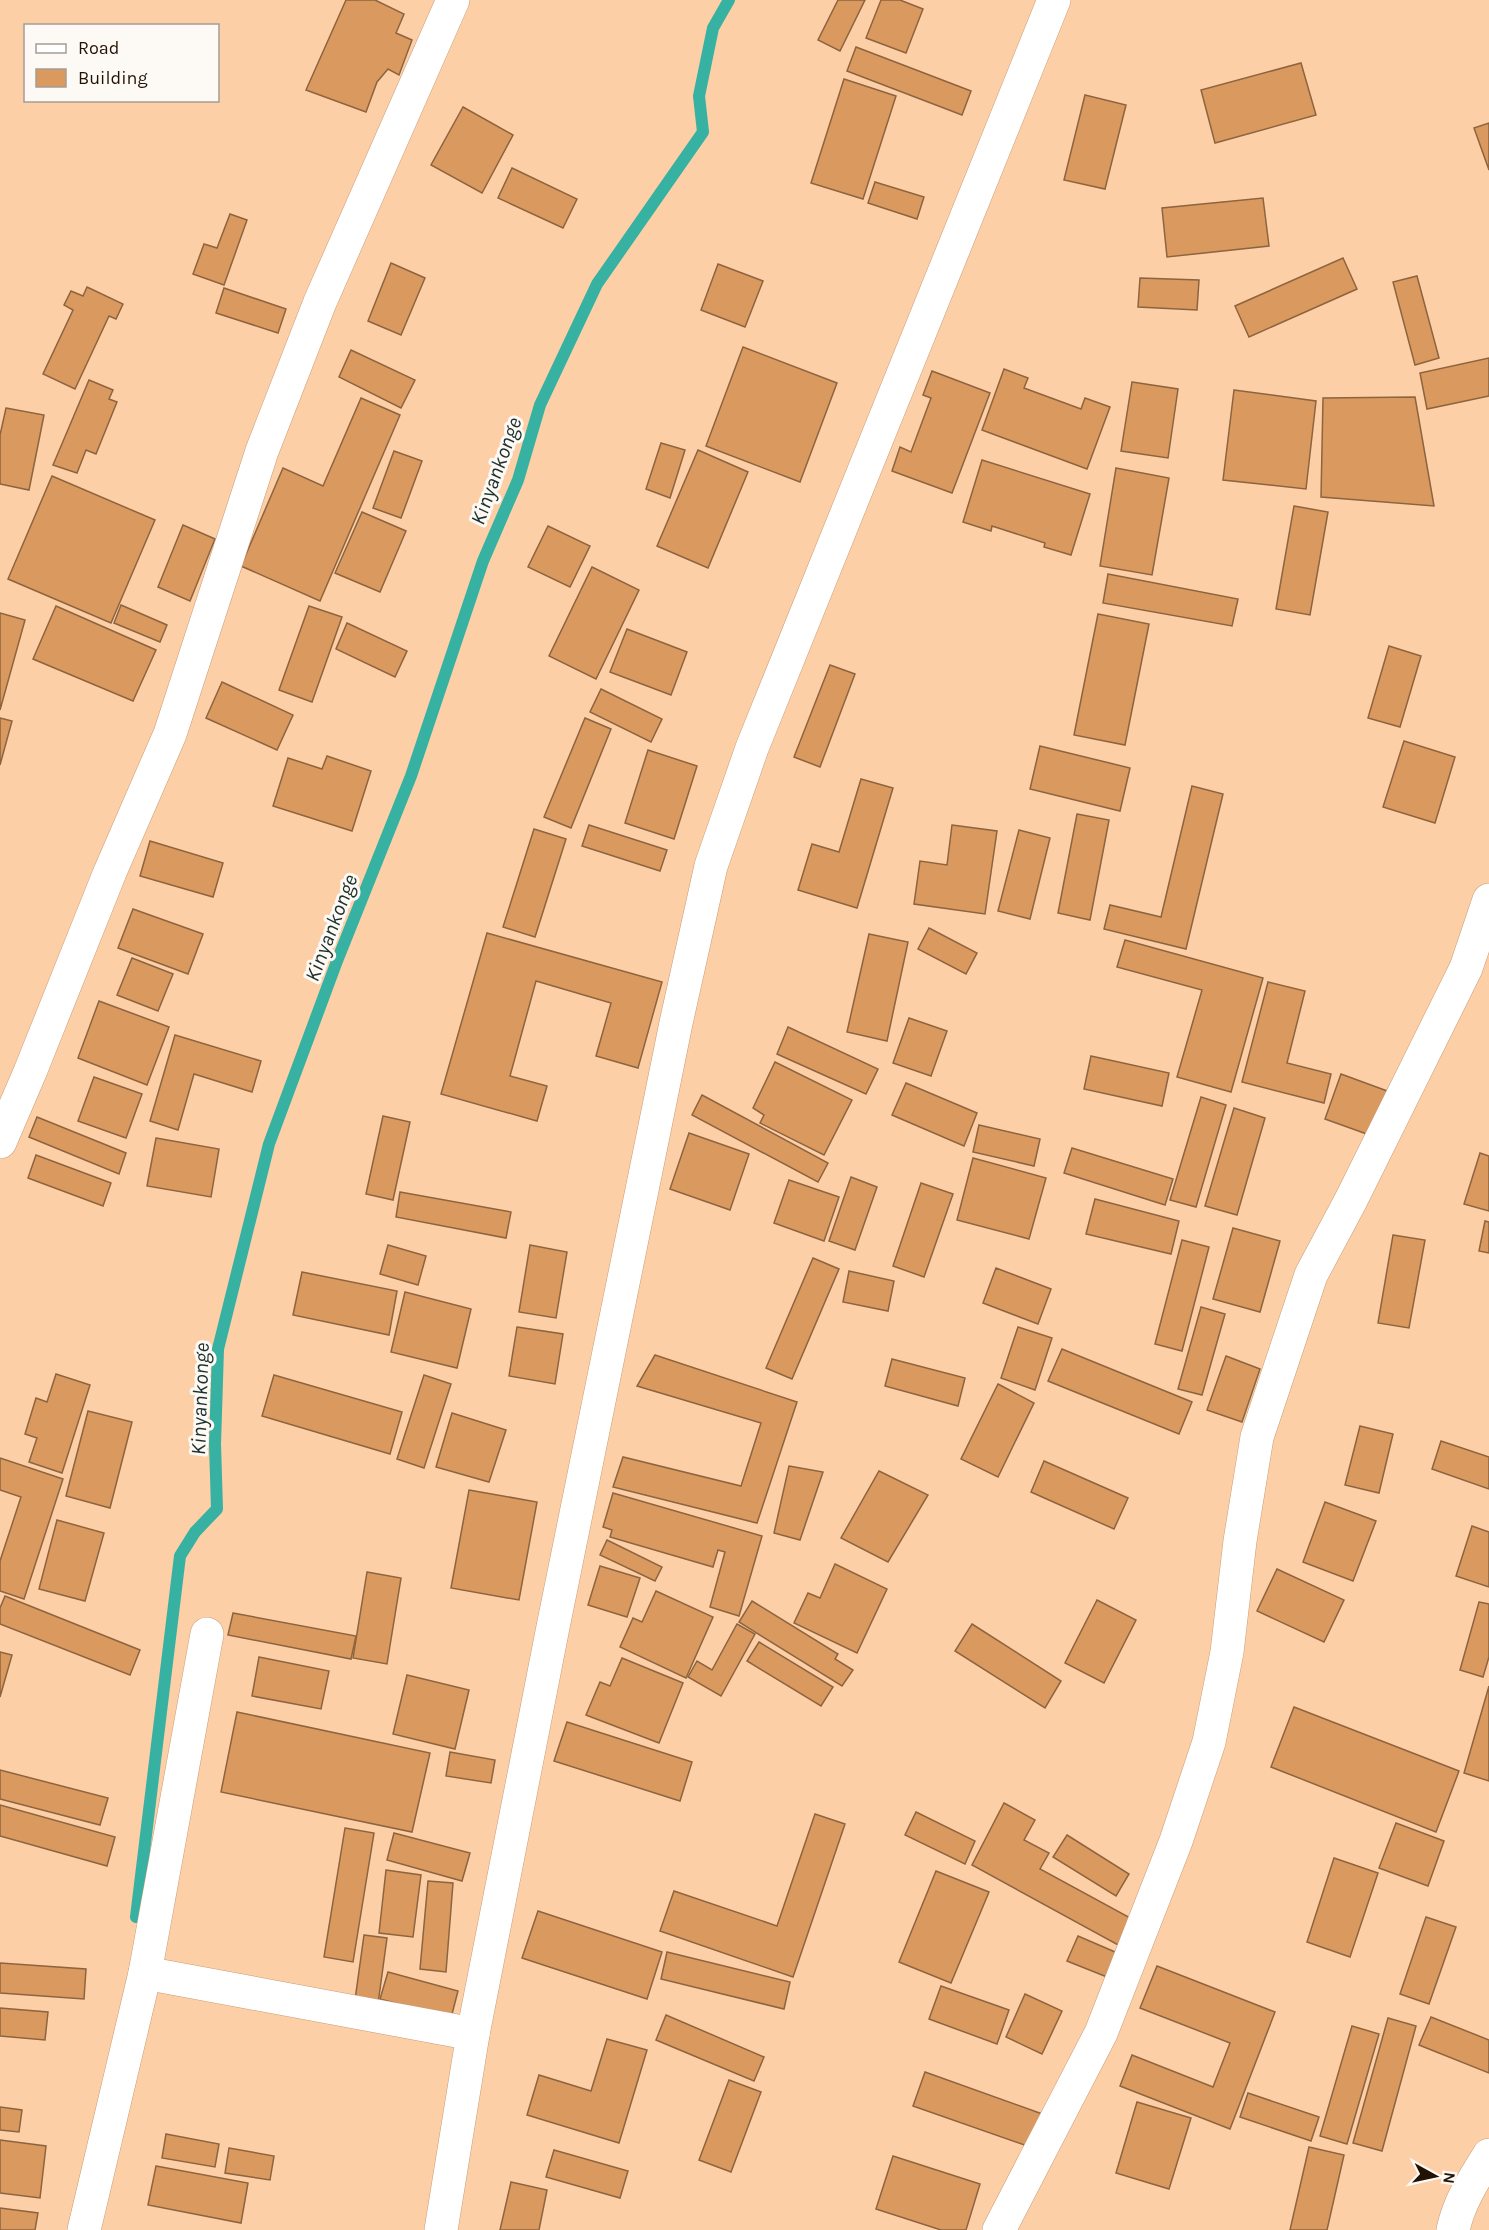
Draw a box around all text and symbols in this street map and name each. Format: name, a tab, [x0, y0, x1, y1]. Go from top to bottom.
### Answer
legend	[24, 24, 219, 102]
text: Road	[78, 37, 119, 59]
text: Building	[78, 67, 148, 89]
water label: Kinyankonge	[465, 414, 527, 528]
water label: Kinyankonge	[300, 871, 362, 985]
water label: Kinyankonge	[186, 1342, 214, 1456]
north arrow	[1405, 2146, 1465, 2206]
text: N	[1439, 2171, 1460, 2185]

